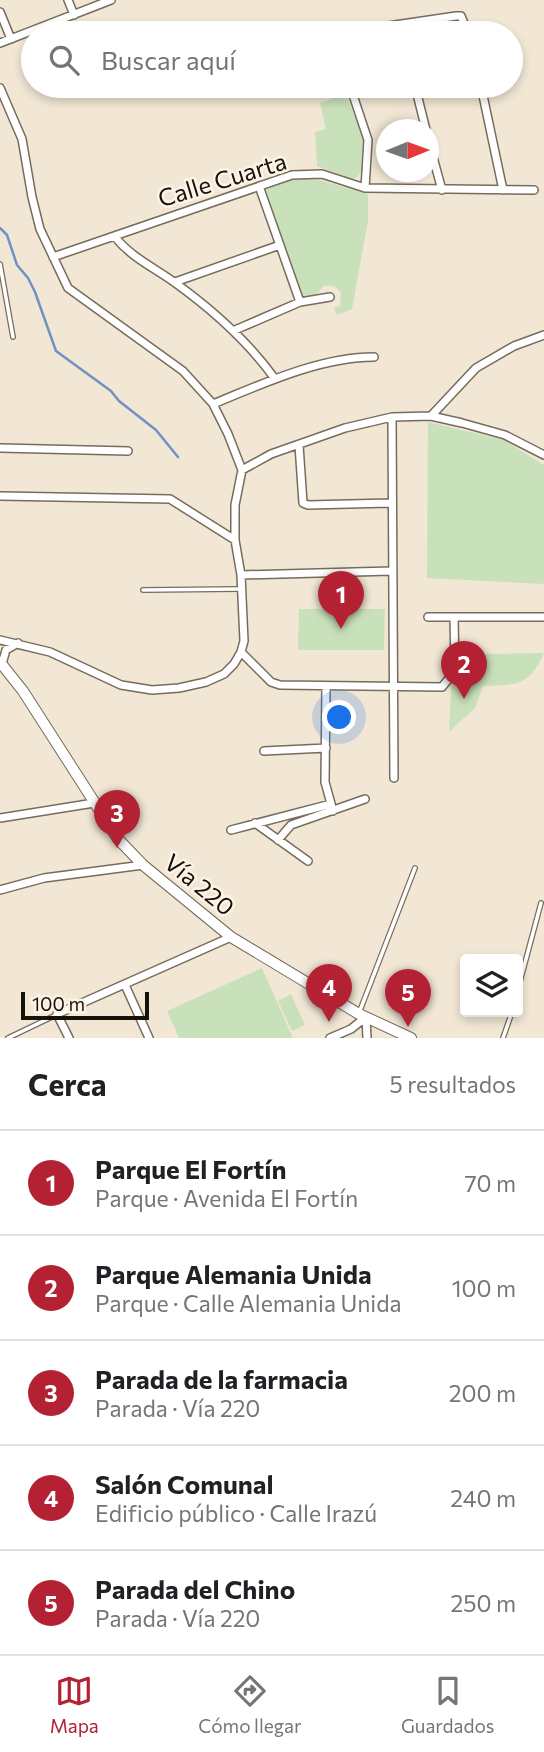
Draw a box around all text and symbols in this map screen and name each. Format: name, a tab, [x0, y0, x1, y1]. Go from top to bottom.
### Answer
search box	[21, 21, 523, 98]
icon: search	[45, 41, 83, 79]
text: Buscar aquí	[101, 44, 236, 75]
north arrow	[376, 119, 439, 182]
street label: Calle Cuarta	[154, 146, 290, 212]
pin: 1	[318, 571, 364, 629]
pin: 2	[441, 641, 487, 699]
your location	[322, 700, 356, 734]
pin: 3	[94, 790, 140, 848]
street label: Vía 220	[159, 847, 241, 921]
map controls	[460, 954, 523, 1017]
button: layers	[460, 954, 523, 1017]
pin: 4	[306, 964, 352, 1022]
pin: 5	[385, 969, 431, 1027]
scale bar	[21, 989, 149, 1021]
text: 100 m	[32, 992, 85, 1015]
text: Cerca	[28, 1065, 107, 1102]
text: 5 resultados	[390, 1070, 516, 1098]
text: Parque El Fortín	[95, 1153, 287, 1184]
text: 1	[46, 1169, 56, 1197]
text: 70 m	[464, 1169, 516, 1197]
text: Parque · Avenida El Fortín	[95, 1184, 358, 1212]
text: Parque Alemania Unida	[95, 1258, 372, 1289]
text: 2	[44, 1274, 58, 1302]
text: 100 m	[452, 1274, 516, 1302]
text: Parque · Calle Alemania Unida	[95, 1289, 402, 1317]
text: Parada de la farmacia	[95, 1363, 348, 1394]
text: 3	[44, 1379, 58, 1407]
text: 200 m	[449, 1379, 516, 1407]
text: Parada · Vía 220	[95, 1394, 260, 1422]
text: Salón Comunal	[95, 1468, 274, 1499]
text: 4	[44, 1484, 58, 1512]
text: 240 m	[450, 1484, 516, 1512]
text: Edificio público · Calle Irazú	[95, 1499, 377, 1527]
text: Parada del Chino	[95, 1573, 295, 1604]
text: 5	[44, 1589, 58, 1617]
text: 250 m	[451, 1589, 516, 1617]
text: Parada · Vía 220	[95, 1604, 260, 1632]
tab: Mapa	[50, 1672, 99, 1737]
tab: Cómo llegar	[198, 1672, 302, 1737]
tab: Guardados	[401, 1672, 494, 1737]

